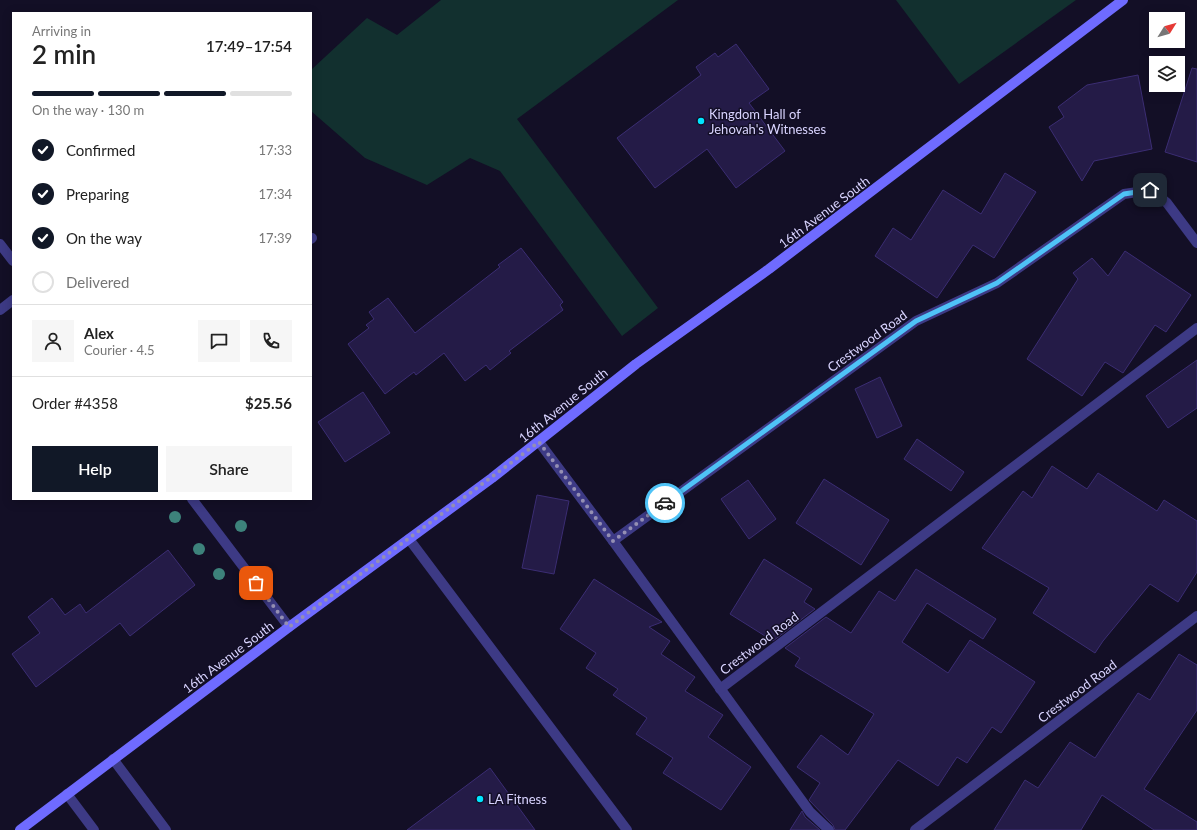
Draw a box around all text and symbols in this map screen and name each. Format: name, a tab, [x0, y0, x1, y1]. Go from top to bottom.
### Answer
north arrow	[1149, 12, 1185, 48]
map controls	[1149, 12, 1185, 92]
text: Arriving in	[32, 23, 91, 39]
text: 17:49–17:54	[206, 37, 292, 55]
text: 2 min	[32, 38, 96, 70]
button: layers	[1149, 56, 1185, 92]
text: On the way · 130 m	[32, 102, 144, 118]
place label: Kingdom Hall of Jehovah's Witnesses	[709, 106, 826, 137]
marker: Kingdom Hall of Jehovah's Witnesses	[696, 116, 706, 126]
icon: check	[32, 139, 54, 161]
text: Confirmed	[66, 141, 135, 159]
text: 17:33	[259, 142, 292, 158]
street label: 16th Avenue South	[775, 173, 873, 251]
pin	[1133, 173, 1167, 207]
icon: home	[1139, 179, 1161, 201]
icon: check	[32, 183, 54, 205]
text: Preparing	[66, 185, 129, 203]
text: 17:34	[259, 186, 292, 202]
icon: check	[32, 227, 54, 249]
text: On the way	[66, 229, 142, 247]
text: 17:39	[259, 230, 292, 246]
text: Delivered	[66, 273, 129, 291]
street label: Crestwood Road	[824, 307, 910, 375]
button: person	[32, 320, 74, 362]
button: chat	[198, 320, 240, 362]
button: phone	[250, 320, 292, 362]
text: Alex	[84, 324, 114, 342]
text: Courier · 4.5	[84, 342, 155, 358]
street label: 16th Avenue South	[515, 364, 611, 446]
text: Order #4358	[32, 394, 118, 412]
text: $25.56	[245, 394, 292, 412]
button: Help	[32, 446, 158, 492]
button: Share	[166, 446, 292, 492]
courier	[645, 483, 685, 523]
icon: car	[654, 492, 676, 514]
pin	[239, 566, 273, 600]
icon: bag	[245, 572, 267, 594]
street label: Crestwood Road	[716, 608, 802, 678]
street label: 16th Avenue South	[179, 618, 277, 696]
street label: Crestwood Road	[1034, 656, 1120, 726]
place label: LA Fitness	[488, 791, 547, 807]
marker: LA Fitness	[475, 794, 485, 804]

